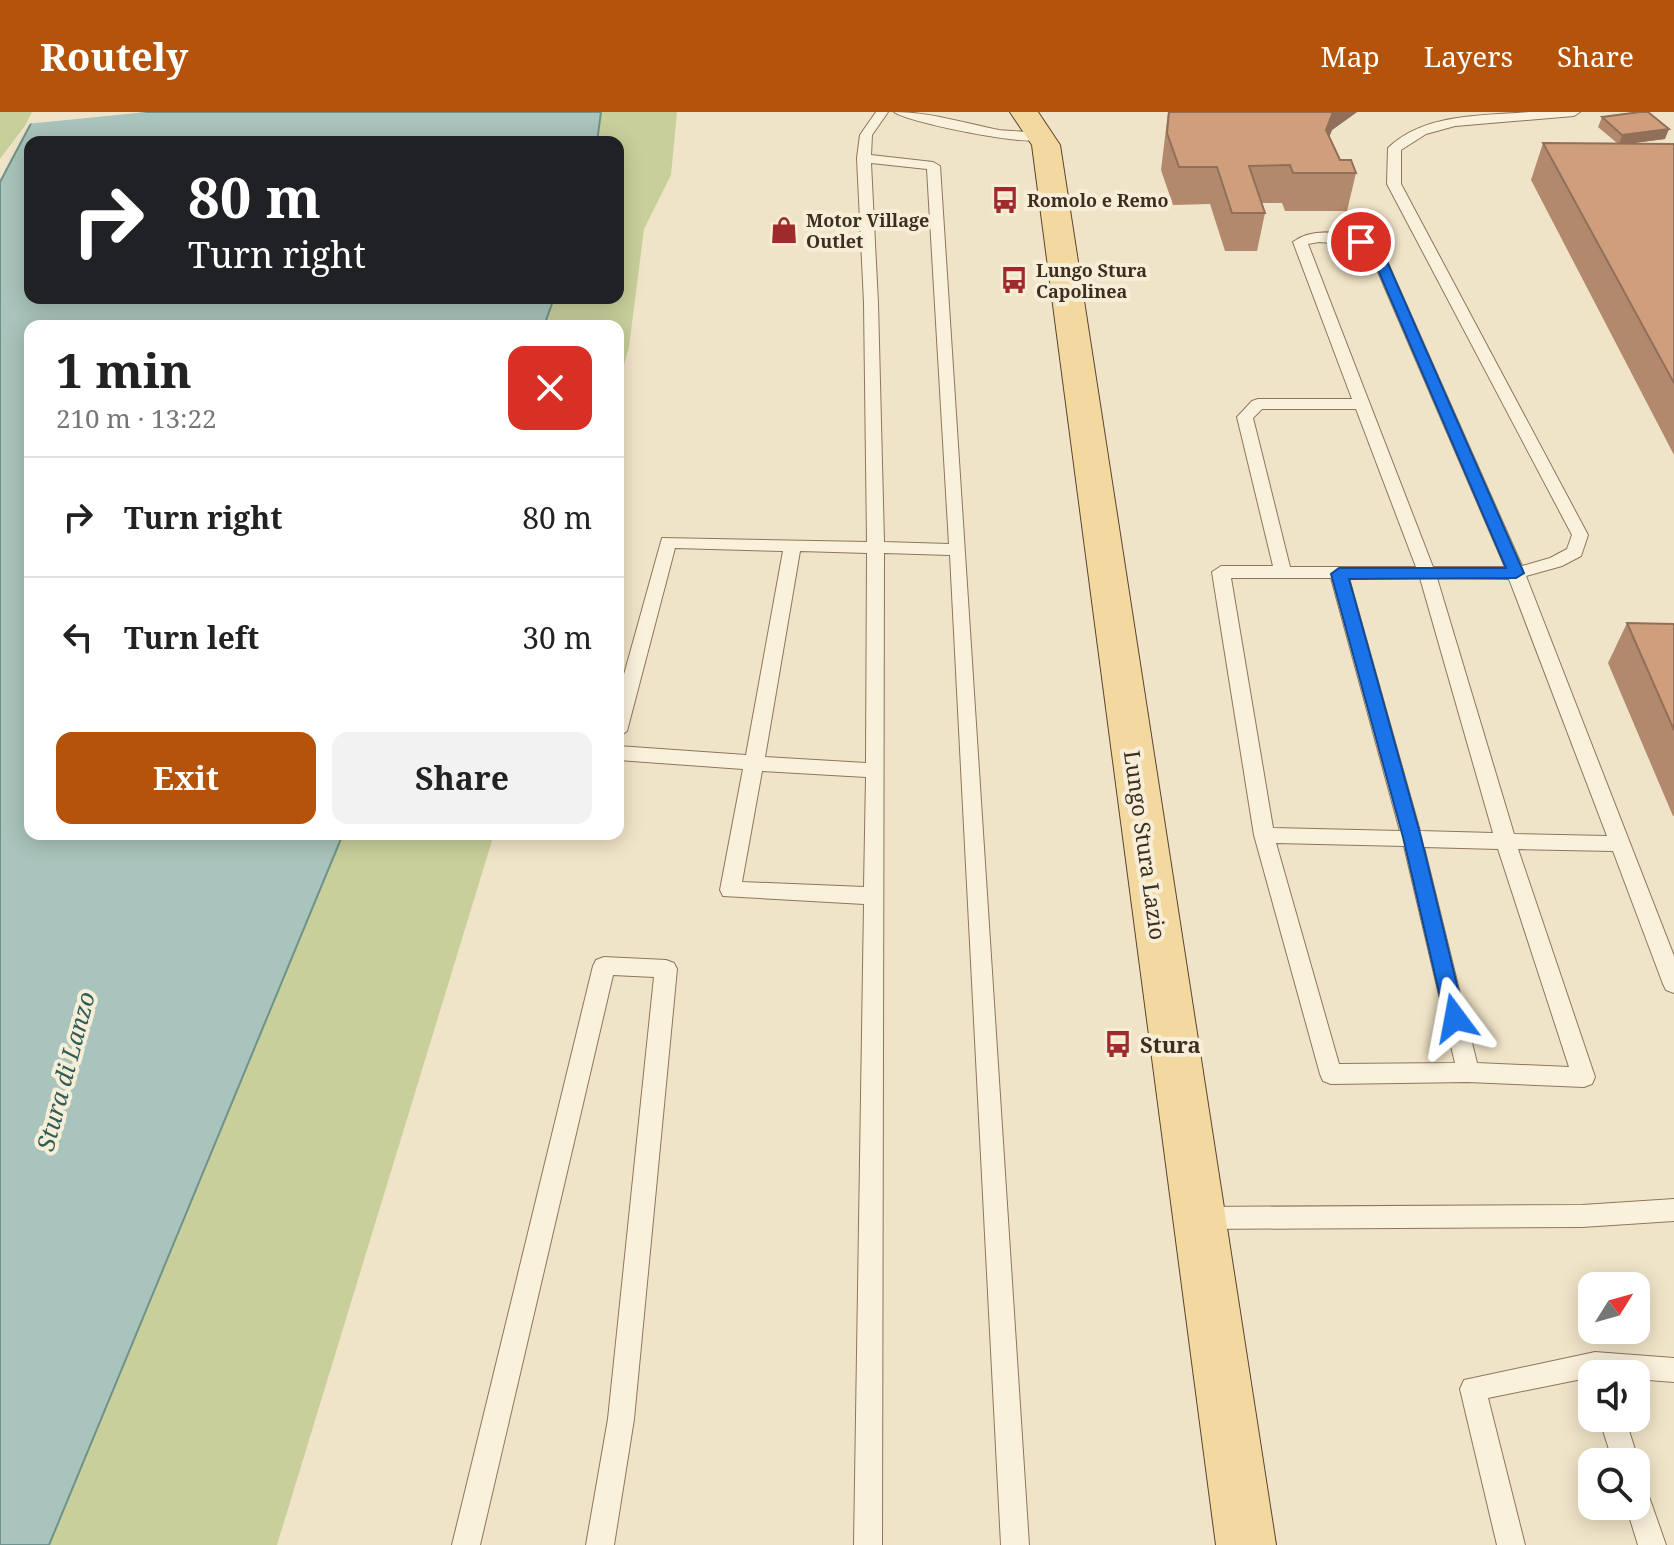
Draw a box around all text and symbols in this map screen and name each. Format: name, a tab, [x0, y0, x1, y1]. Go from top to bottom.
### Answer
text: Routely	[40, 30, 188, 82]
text: Map	[1321, 37, 1380, 75]
text: Layers	[1424, 37, 1513, 75]
text: Share	[1557, 37, 1634, 75]
text: 80 m	[188, 158, 321, 234]
icon: right	[56, 168, 160, 272]
bus stop icon: Romolo e Remo	[990, 185, 1020, 215]
place label: Romolo e Remo	[1027, 188, 1169, 212]
place label: Motor Village Outlet	[806, 208, 929, 253]
pin	[1327, 208, 1395, 276]
shop icon: Motor Village Outlet	[769, 215, 799, 245]
icon: arrive	[1339, 220, 1383, 264]
text: Turn right	[188, 230, 366, 279]
place label: Lungo Stura Capolinea	[1036, 258, 1147, 303]
bus stop icon: Lungo Stura Capolinea	[999, 265, 1029, 295]
text: 1 min	[56, 337, 192, 402]
button: close	[508, 346, 592, 430]
text: 210 m · 13:22	[56, 400, 217, 436]
icon: right	[56, 495, 100, 539]
text: Turn right	[124, 497, 282, 538]
text: 80 m	[522, 497, 592, 538]
icon: left	[56, 615, 100, 659]
text: Turn left	[124, 617, 259, 658]
text: 30 m	[522, 617, 592, 658]
button: Exit	[56, 732, 316, 824]
button: Share	[332, 732, 592, 824]
street label: Lungo Stura Lazio	[1118, 748, 1174, 942]
position arrow	[1413, 976, 1497, 1060]
water label: Stura di Lanzo	[28, 988, 102, 1154]
bus stop icon: Stura	[1103, 1029, 1133, 1059]
place label: Stura	[1140, 1029, 1201, 1059]
north arrow	[1578, 1272, 1650, 1344]
map controls	[1578, 1272, 1650, 1520]
button: sound	[1578, 1360, 1650, 1432]
button: search	[1578, 1448, 1650, 1520]

